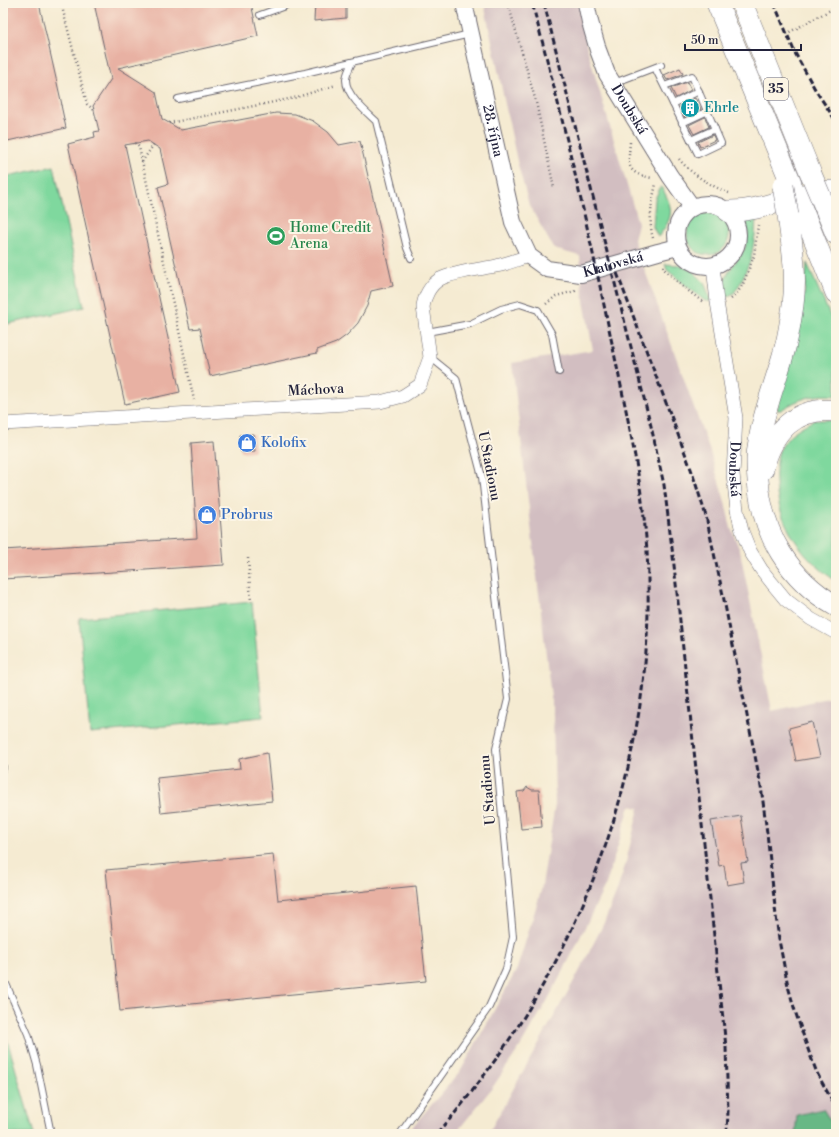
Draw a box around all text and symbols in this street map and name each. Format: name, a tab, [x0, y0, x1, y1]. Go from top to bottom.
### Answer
scale bar	[685, 26, 801, 52]
text: 50 m	[691, 33, 719, 48]
road number: 35	[764, 78, 788, 100]
street label: Doubská	[607, 81, 652, 139]
building icon: Ehrle	[679, 97, 701, 119]
place label: Ehrle	[704, 99, 739, 117]
street label: 28. října	[478, 103, 507, 160]
place label: Home Credit Arena	[289, 219, 371, 253]
sports icon: Home Credit Arena	[265, 225, 287, 247]
street label: Klatovská	[581, 247, 646, 282]
street label: Máchova	[287, 379, 346, 400]
street label: U Stadionu	[473, 430, 505, 502]
shop icon: Kolofix	[236, 432, 258, 454]
place label: Kolofix	[261, 434, 307, 452]
street label: Doubská	[724, 441, 745, 499]
shop icon: Probrus	[196, 504, 218, 526]
place label: Probrus	[221, 506, 273, 524]
street label: U Stadionu	[476, 754, 500, 826]

